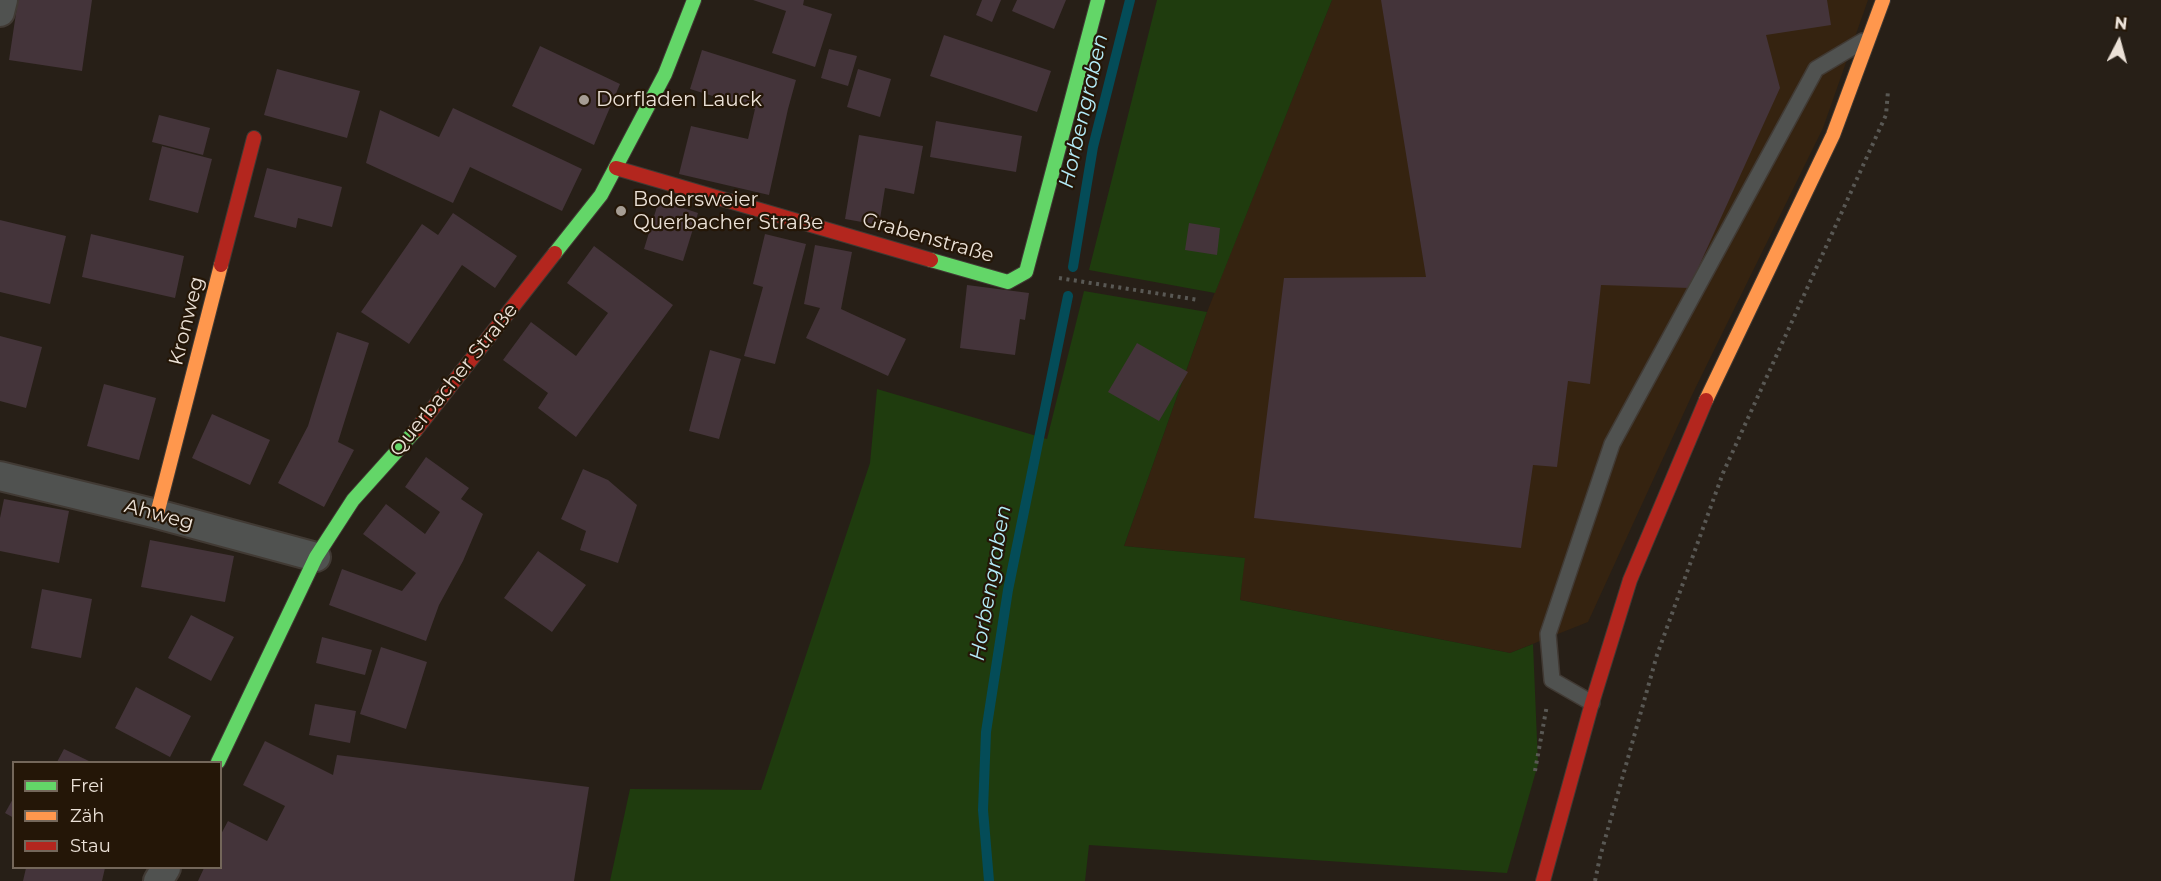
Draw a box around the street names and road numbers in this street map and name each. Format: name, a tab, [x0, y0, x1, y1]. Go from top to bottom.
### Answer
street label: Grabenstraße	[859, 208, 997, 268]
street label: Kronweg	[164, 274, 210, 368]
street label: Querbacher Straße	[385, 299, 523, 461]
street label: Ahweg	[122, 494, 196, 536]

